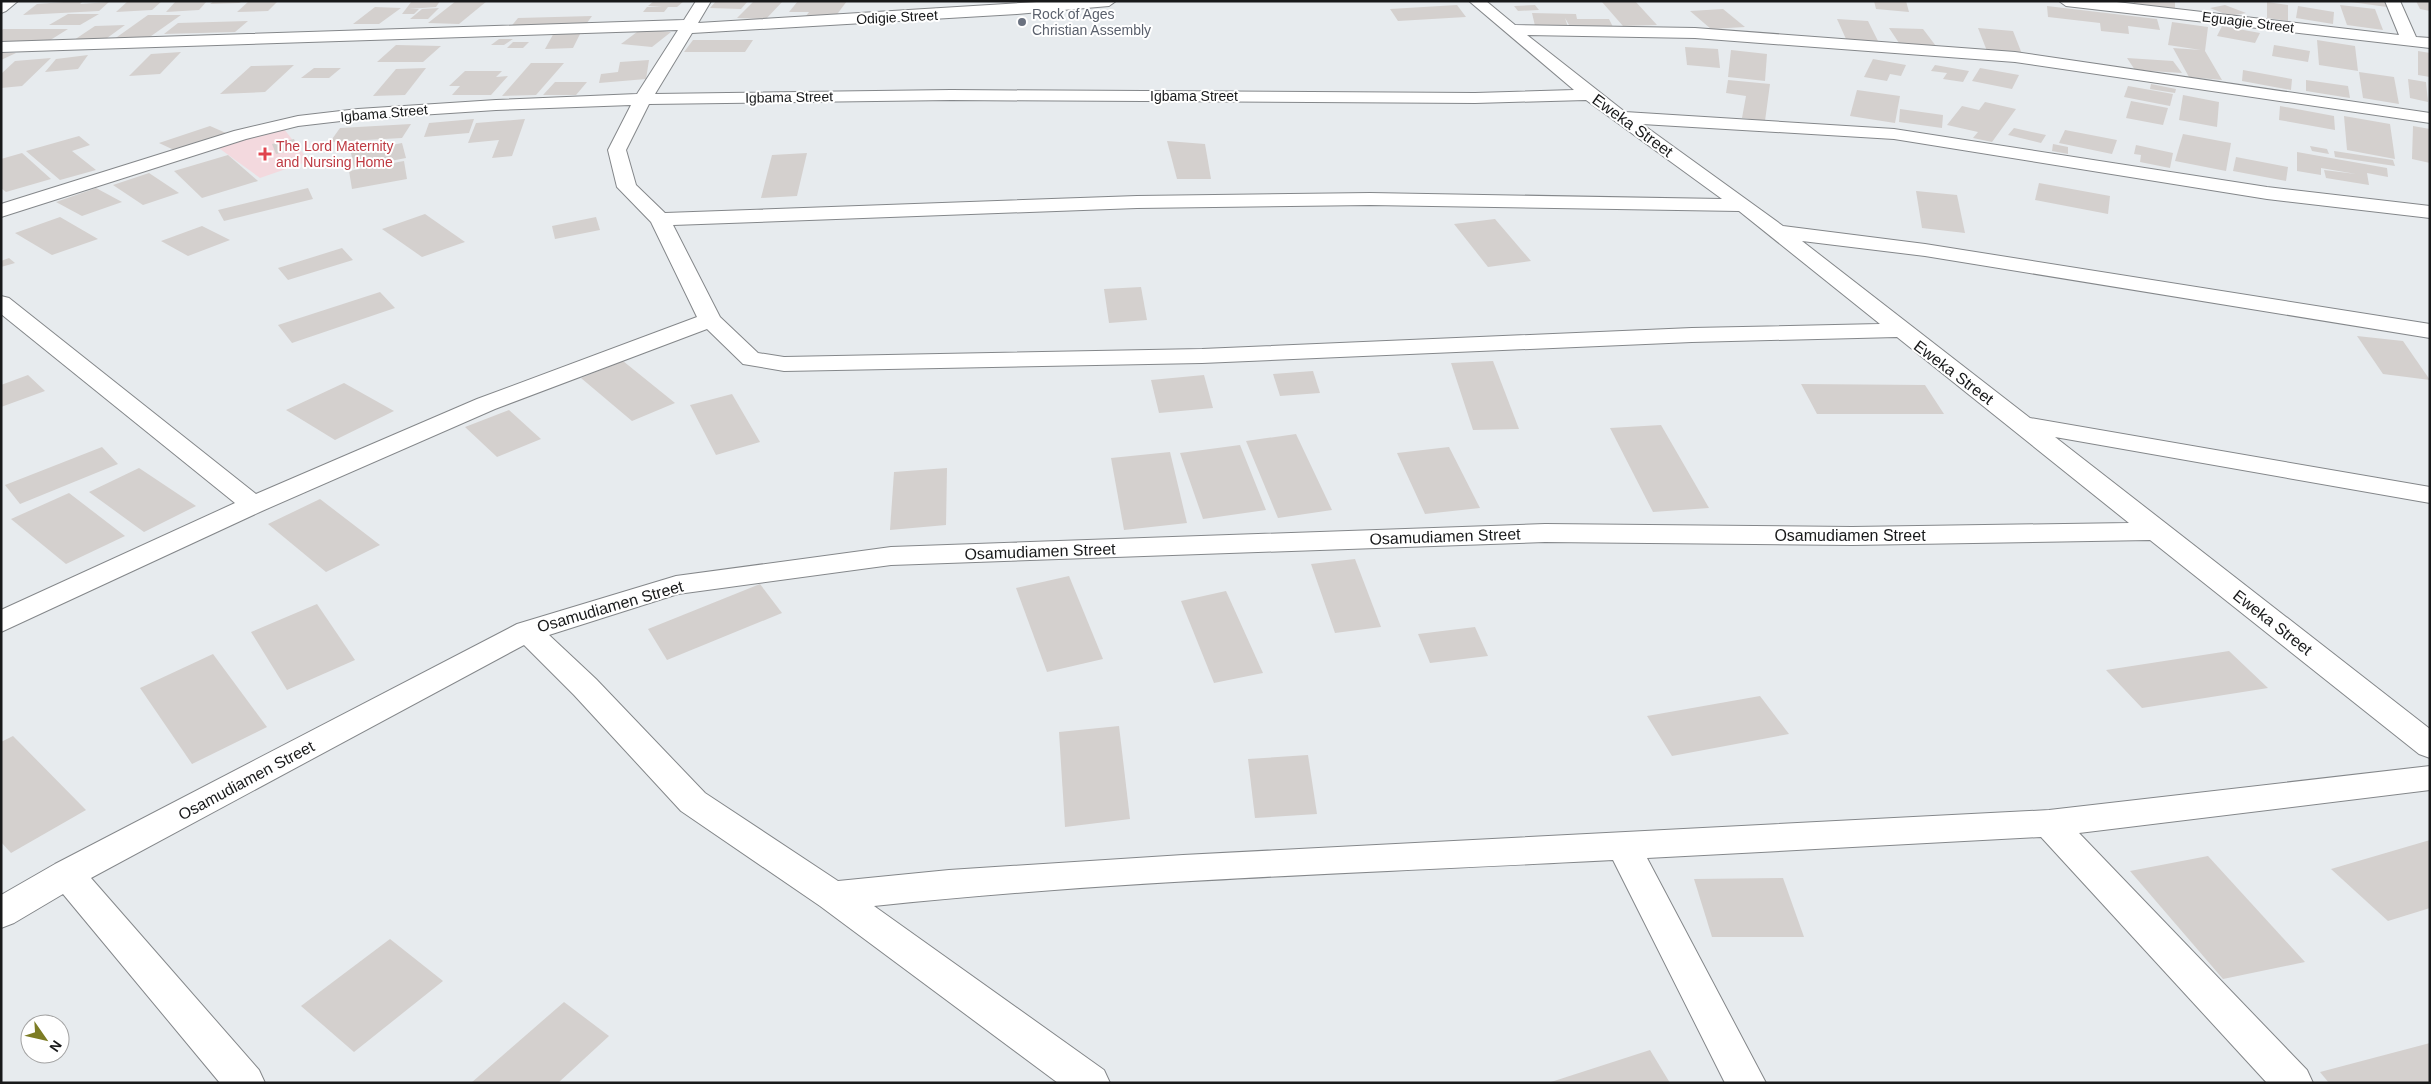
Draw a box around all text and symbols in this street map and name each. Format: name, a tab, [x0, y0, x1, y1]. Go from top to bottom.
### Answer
place label: Rock of Ages Christian Assembly	[1032, 6, 1151, 38]
street label: Odigie Street	[856, 7, 938, 27]
street label: Eguagie Street	[2201, 8, 2295, 36]
marker: Rock of Ages Christian Assembly	[1016, 16, 1028, 28]
street label: Igbama Street	[745, 88, 833, 106]
street label: Igbama Street	[1150, 88, 1238, 104]
street label: Eweka Street	[1589, 91, 1677, 161]
street label: Igbama Street	[340, 101, 429, 125]
place label: The Lord Maternity and Nursing Home	[276, 138, 394, 170]
marker: The Lord Maternity and Nursing Home	[258, 147, 272, 161]
street label: Eweka Street	[1911, 337, 1997, 408]
street label: Osamudiamen Street	[1369, 525, 1521, 548]
street label: Osamudiamen Street	[1774, 527, 1926, 544]
street label: Osamudiamen Street	[964, 540, 1116, 563]
street label: Osamudiamen Street	[535, 577, 686, 635]
street label: Eweka Street	[2230, 586, 2316, 659]
street label: Osamudiamen Street	[175, 737, 317, 823]
north arrow	[20, 1014, 70, 1064]
text: N	[46, 1038, 65, 1055]

